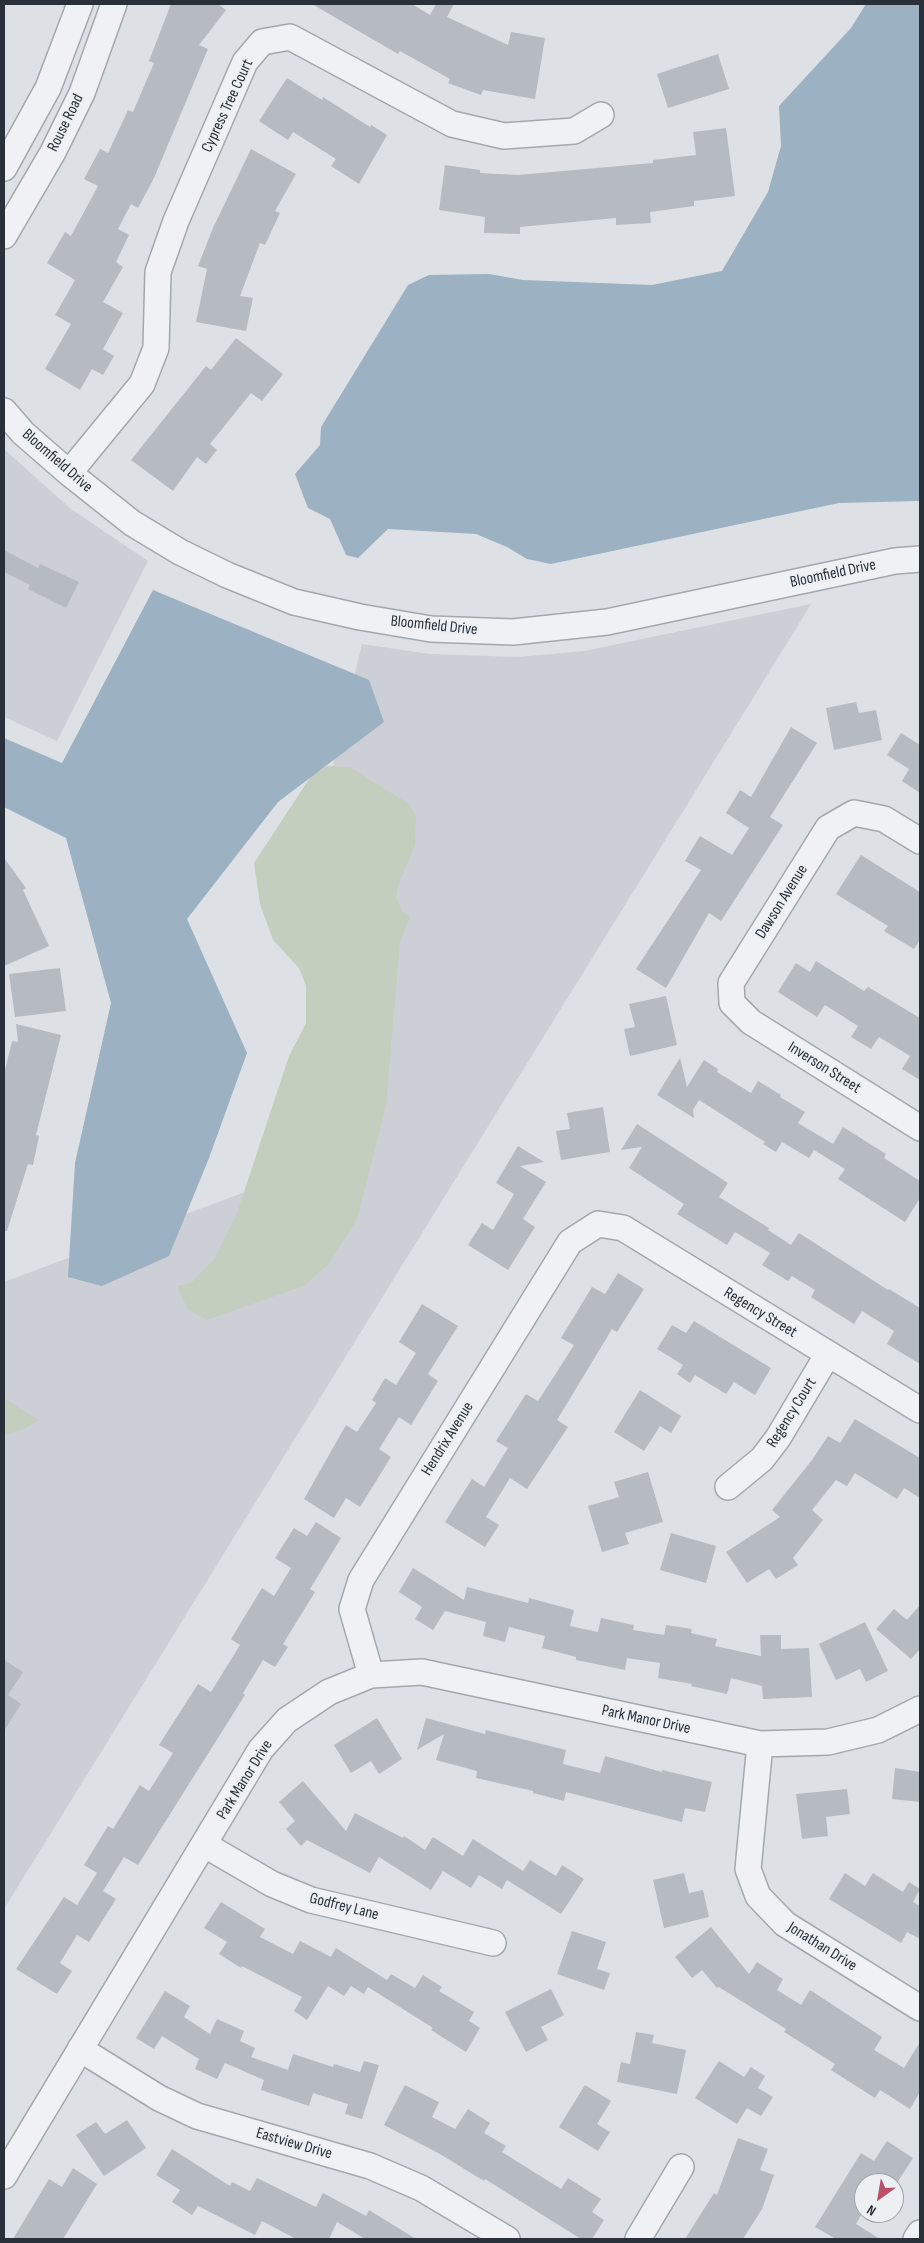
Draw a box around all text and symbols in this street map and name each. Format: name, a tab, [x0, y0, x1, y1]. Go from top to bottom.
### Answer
street label: Cypress Tree Court	[198, 56, 258, 156]
street label: Rouse Road	[44, 91, 88, 155]
street label: Bloomfield Drive	[18, 425, 96, 497]
street label: Bloomfield Drive	[788, 556, 878, 592]
street label: Bloomfield Drive	[390, 612, 478, 640]
street label: Dawson Avenue	[752, 861, 812, 943]
street label: Inverson Street	[784, 1038, 864, 1098]
street label: Regency Street	[720, 1284, 800, 1342]
street label: Regency Court	[763, 1374, 821, 1452]
street label: Hendrix Avenue	[418, 1399, 478, 1479]
street label: Park Manor Drive	[600, 1701, 692, 1739]
street label: Park Manor Drive	[213, 1737, 277, 1823]
street label: Godfrey Lane	[307, 1889, 381, 1925]
street label: Jonathan Drive	[784, 1918, 860, 1976]
street label: Eastview Drive	[254, 2124, 334, 2164]
north arrow	[854, 2173, 904, 2223]
text: N	[864, 2201, 879, 2219]

